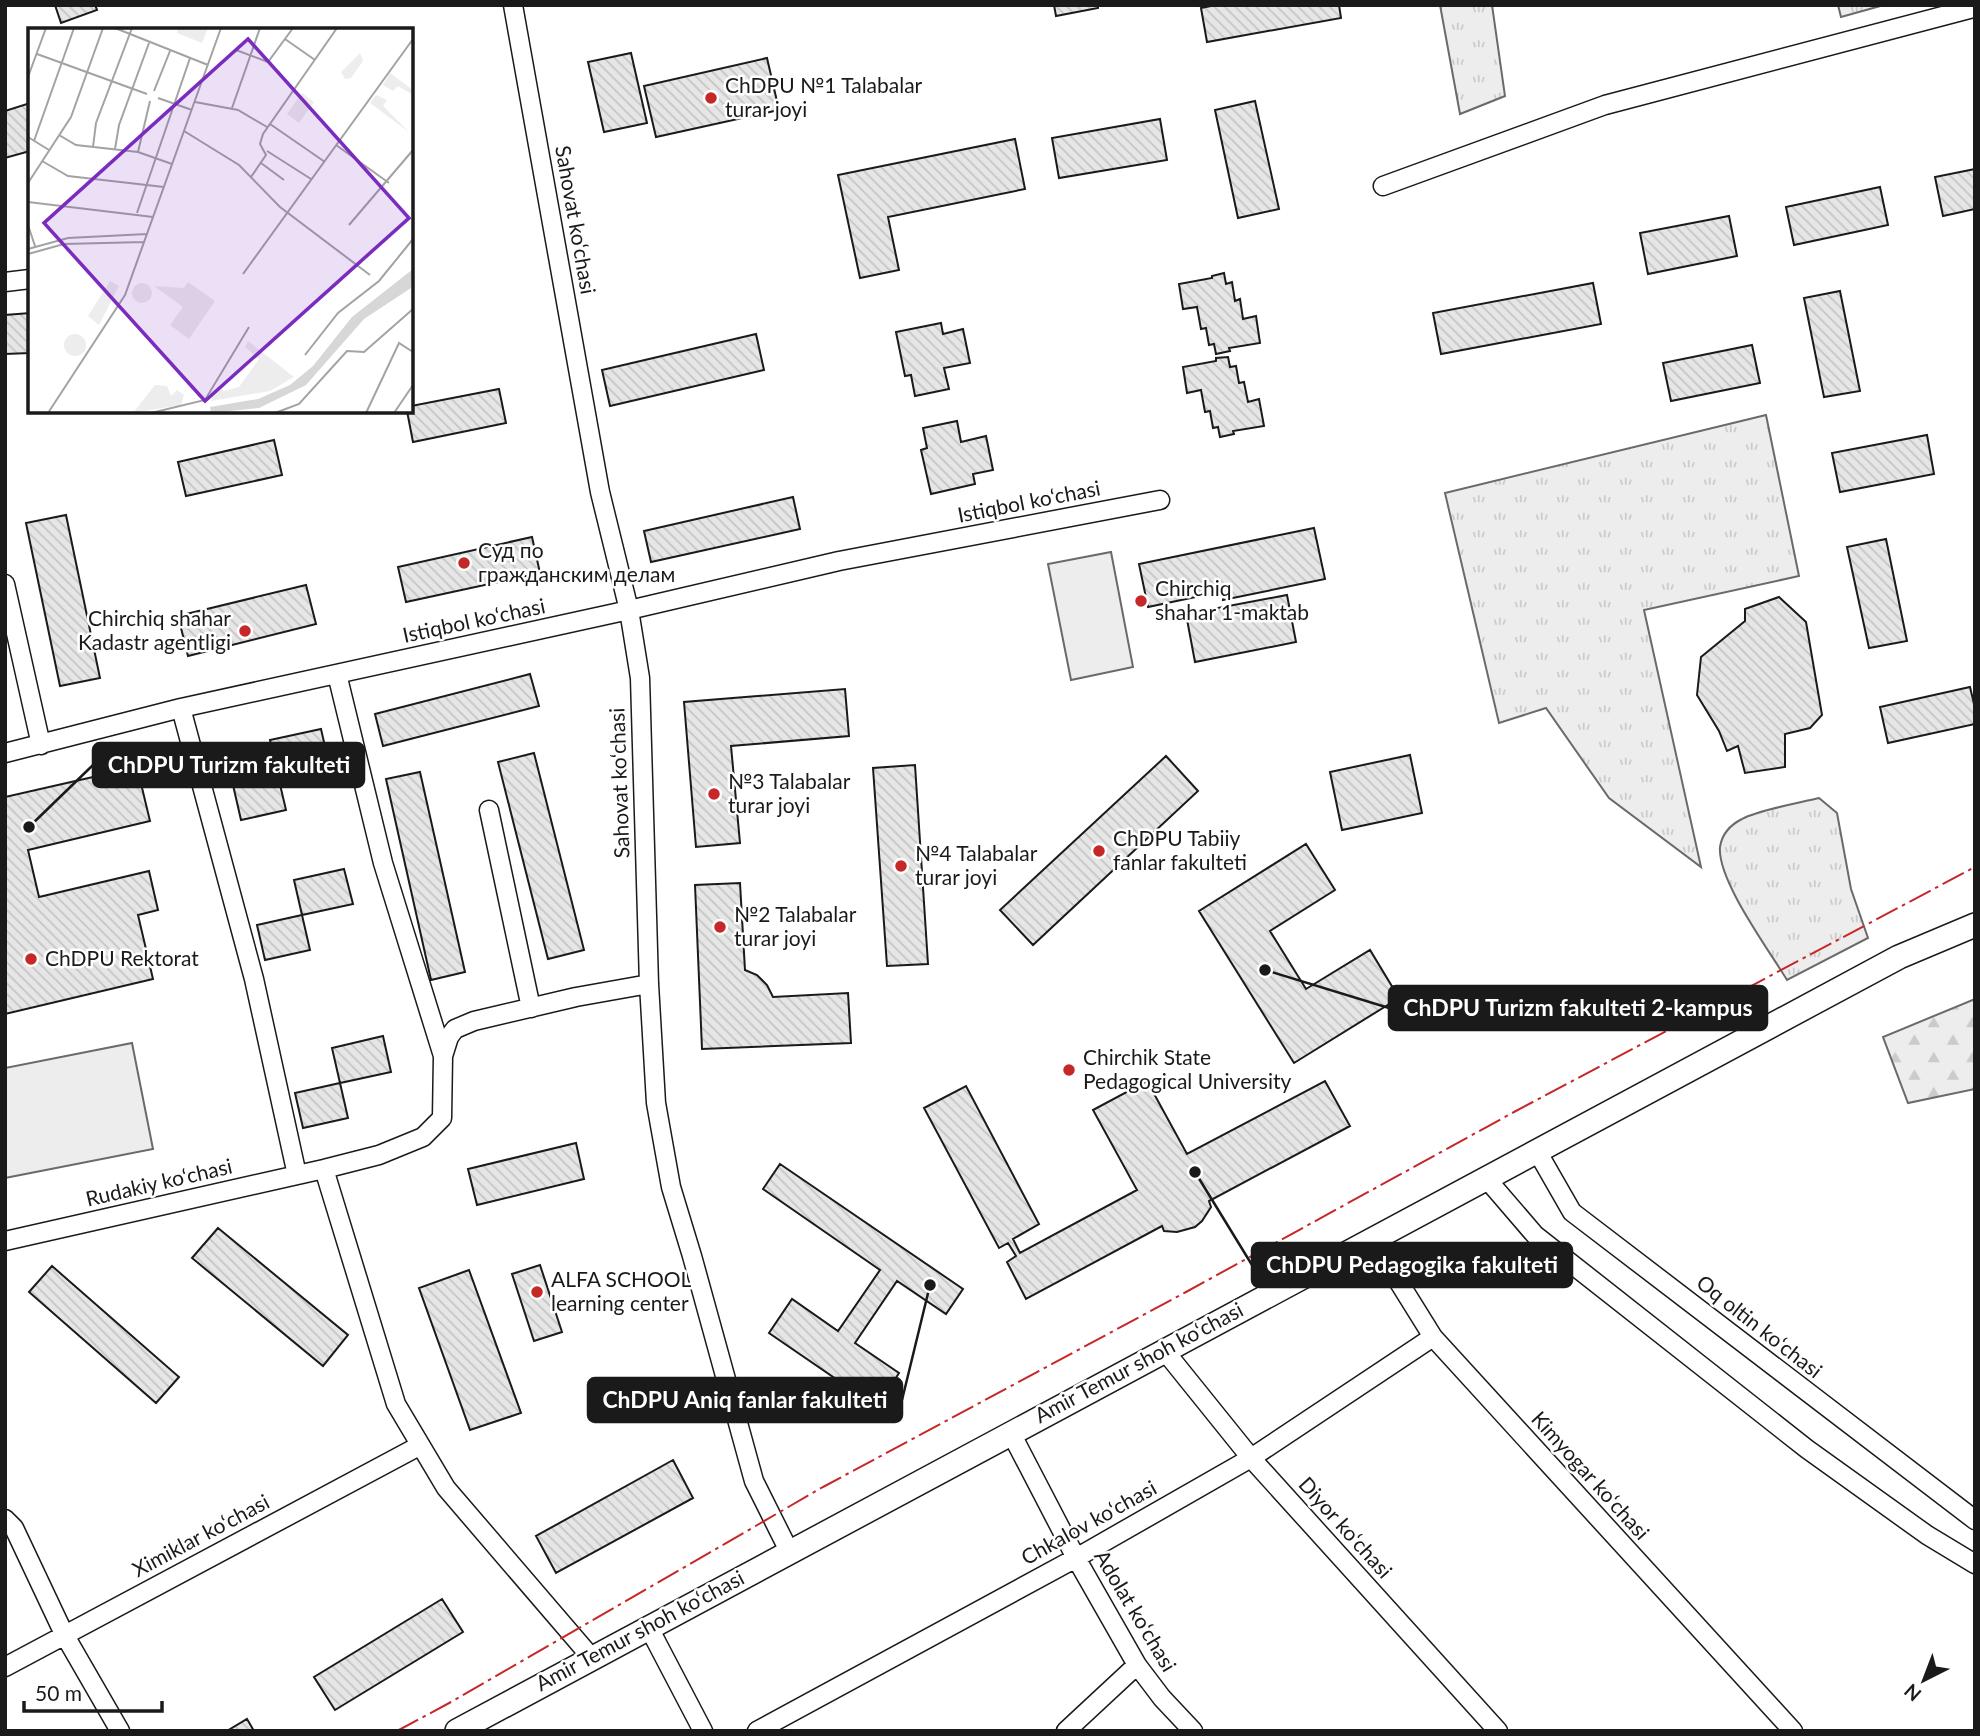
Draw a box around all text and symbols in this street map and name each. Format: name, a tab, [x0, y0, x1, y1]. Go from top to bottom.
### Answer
inset map	[28, 28, 413, 413]
place label: ChDPU №1 Talabalar turar joyi	[725, 72, 923, 121]
marker: ChDPU №1 Talabalar turar joyi	[703, 90, 719, 106]
street label: Sahovat ko‘chasi	[551, 143, 602, 296]
street label: Istiqbol ko‘chasi	[955, 474, 1102, 527]
place label: Суд по гражданским делам	[478, 537, 675, 586]
marker: Суд по гражданским делам	[456, 555, 472, 571]
place label: Chirchiq shahar 1-maktab	[1155, 575, 1309, 624]
street label: Istiqbol ko‘chasi	[400, 592, 547, 647]
marker: Chirchiq shahar 1-maktab	[1133, 593, 1149, 609]
place label: Chirchiq shahar Kadastr agentligi	[78, 605, 231, 654]
marker: Chirchiq shahar Kadastr agentligi	[237, 623, 253, 639]
street label: Sahovat ko‘chasi	[603, 707, 634, 859]
callout: ChDPU Turizm fakulteti	[93, 743, 364, 787]
text: ChDPU Turizm fakulteti	[108, 750, 350, 778]
place label: №3 Talabalar turar joyi	[728, 768, 851, 817]
marker: №3 Talabalar turar joyi	[706, 786, 722, 802]
place label: ChDPU Tabiiy fanlar fakulteti	[1113, 825, 1247, 874]
place label: №4 Talabalar turar joyi	[915, 840, 1038, 889]
marker: ChDPU Tabiiy fanlar fakulteti	[1091, 843, 1107, 859]
marker: №4 Talabalar turar joyi	[893, 858, 909, 874]
place label: №2 Talabalar turar joyi	[734, 901, 857, 950]
marker: №2 Talabalar turar joyi	[712, 919, 728, 935]
place label: ChDPU Rektorat	[45, 945, 199, 970]
marker: ChDPU Rektorat	[23, 951, 39, 967]
callout: ChDPU Turizm fakulteti 2-kampus	[1389, 986, 1767, 1030]
text: ChDPU Turizm fakulteti 2-kampus	[1403, 993, 1753, 1021]
place label: Chirchik State Pedagogical University	[1083, 1044, 1291, 1093]
marker: Chirchik State Pedagogical University	[1061, 1062, 1077, 1078]
street label: Rudakiy ko‘chasi	[83, 1153, 234, 1211]
callout: ChDPU Pedagogika fakulteti	[1252, 1243, 1572, 1287]
text: ChDPU Pedagogika fakulteti	[1266, 1250, 1558, 1278]
place label: ALFA SCHOOL learning center	[551, 1266, 692, 1315]
street label: Oq oltin ko‘chasi	[1692, 1269, 1828, 1383]
marker: ALFA SCHOOL learning center	[529, 1284, 545, 1300]
street label: Amir Temur shoh ko‘chasi	[1030, 1296, 1247, 1427]
callout: ChDPU Aniq fanlar fakulteti	[588, 1378, 902, 1422]
text: ChDPU Aniq fanlar fakulteti	[602, 1385, 888, 1413]
street label: Kimyogar ko‘chasi	[1527, 1406, 1655, 1544]
street label: Diyor ko‘chasi	[1294, 1471, 1398, 1583]
street label: Chkalov ko‘chasi	[1016, 1474, 1160, 1569]
street label: Ximiklar ko‘chasi	[128, 1488, 273, 1581]
street label: Adolat ko‘chasi	[1090, 1545, 1182, 1676]
street label: Amir Temur shoh ko‘chasi	[531, 1564, 748, 1695]
north arrow	[1889, 1645, 1959, 1715]
scale bar	[24, 1670, 163, 1714]
text: 50 m	[35, 1680, 82, 1705]
text: N	[1899, 1680, 1925, 1706]

